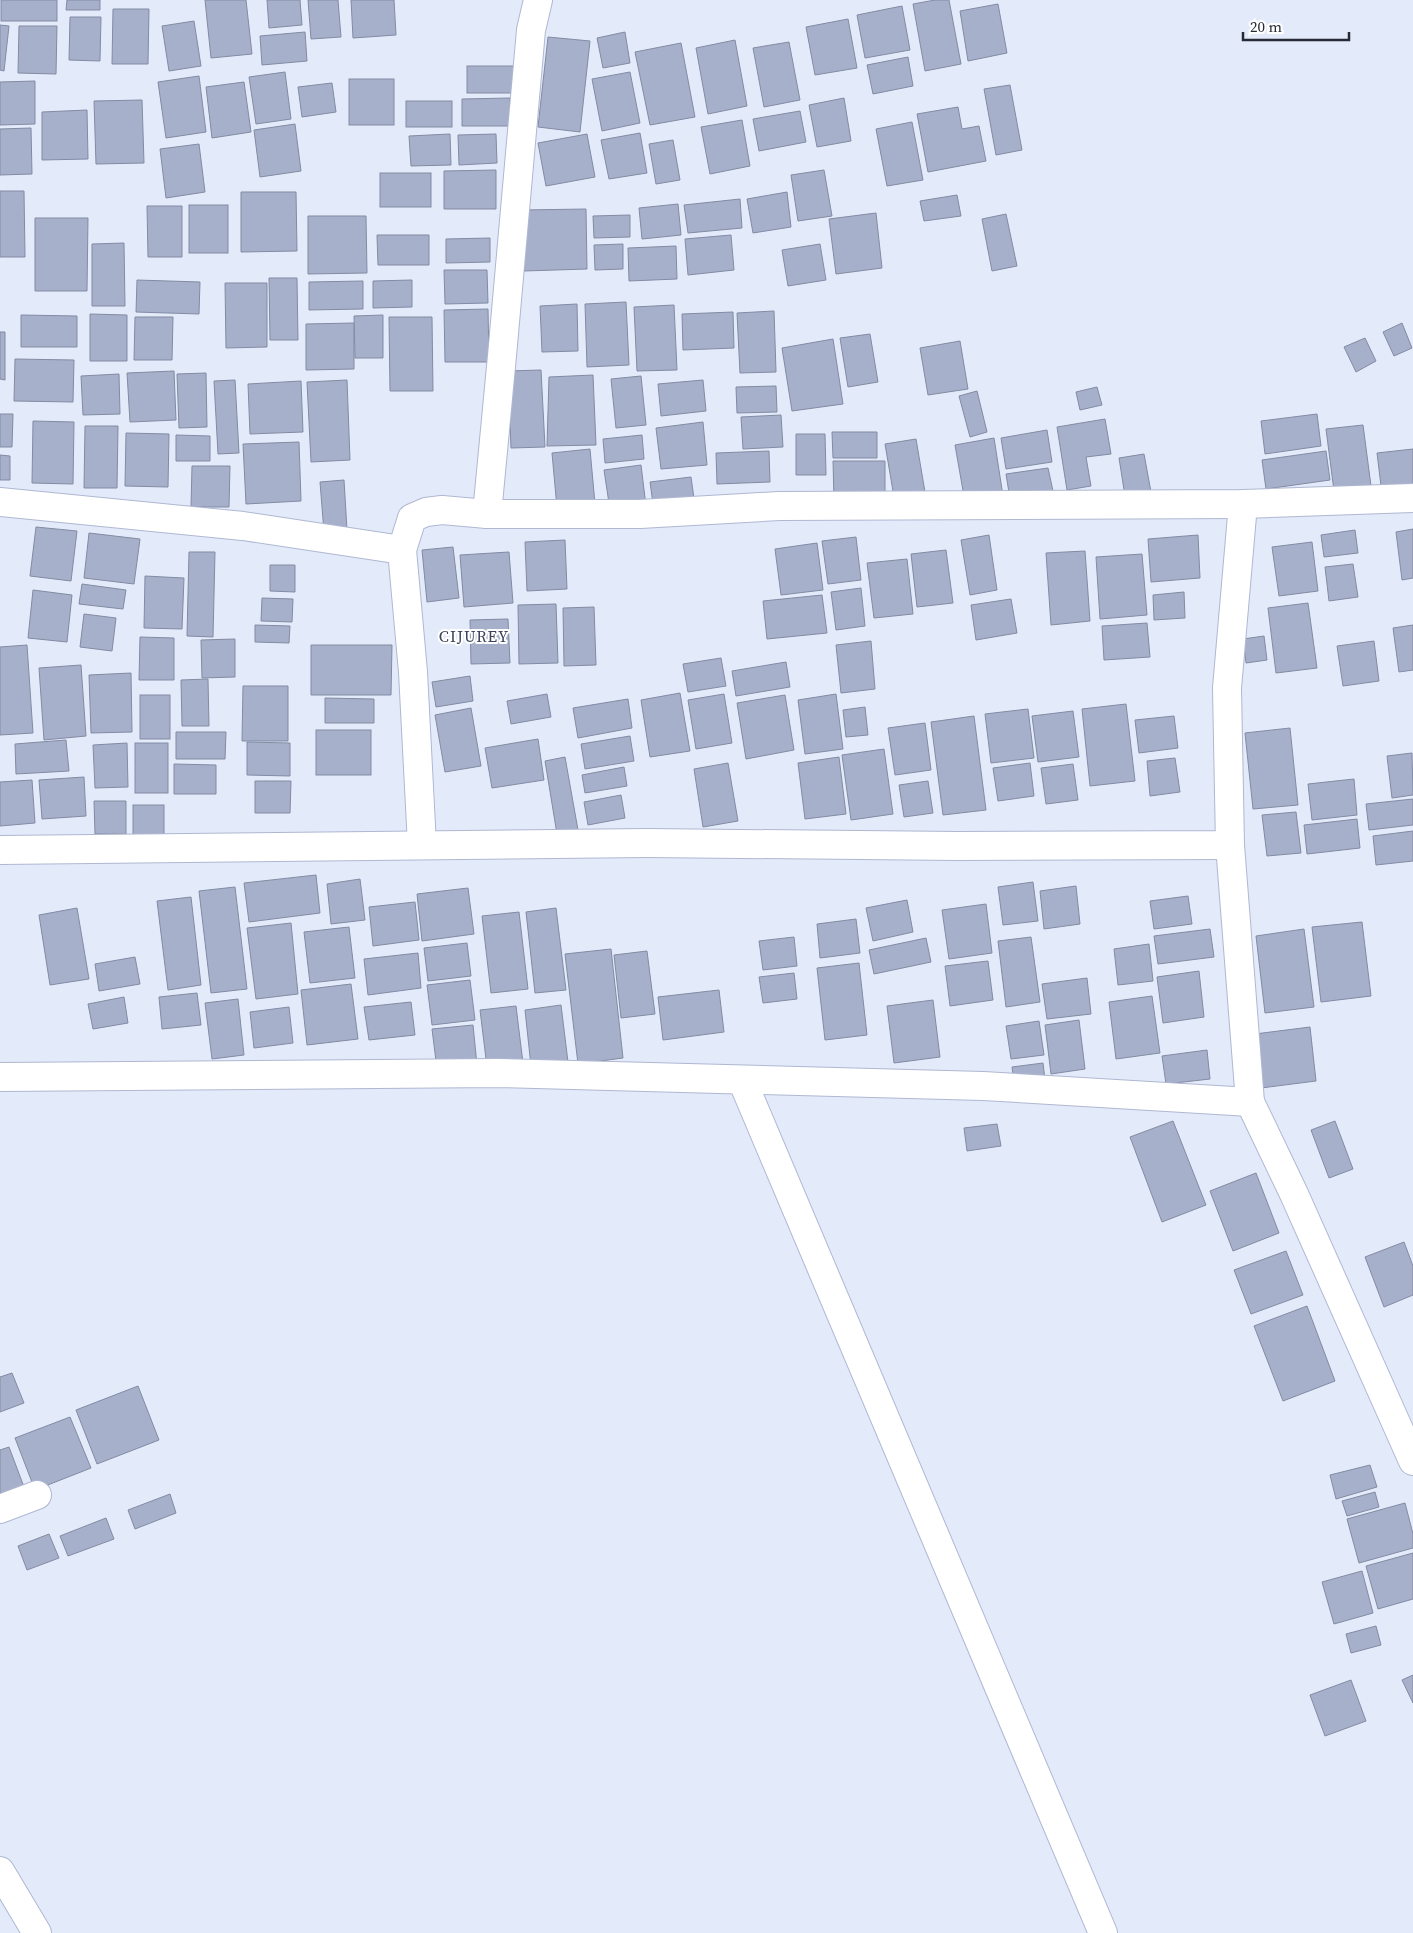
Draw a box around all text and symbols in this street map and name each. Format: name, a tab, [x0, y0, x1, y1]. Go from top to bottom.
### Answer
scale bar	[1243, 10, 1349, 42]
text: 20 m	[1250, 16, 1282, 37]
district label: CIJUREY	[439, 625, 509, 647]

